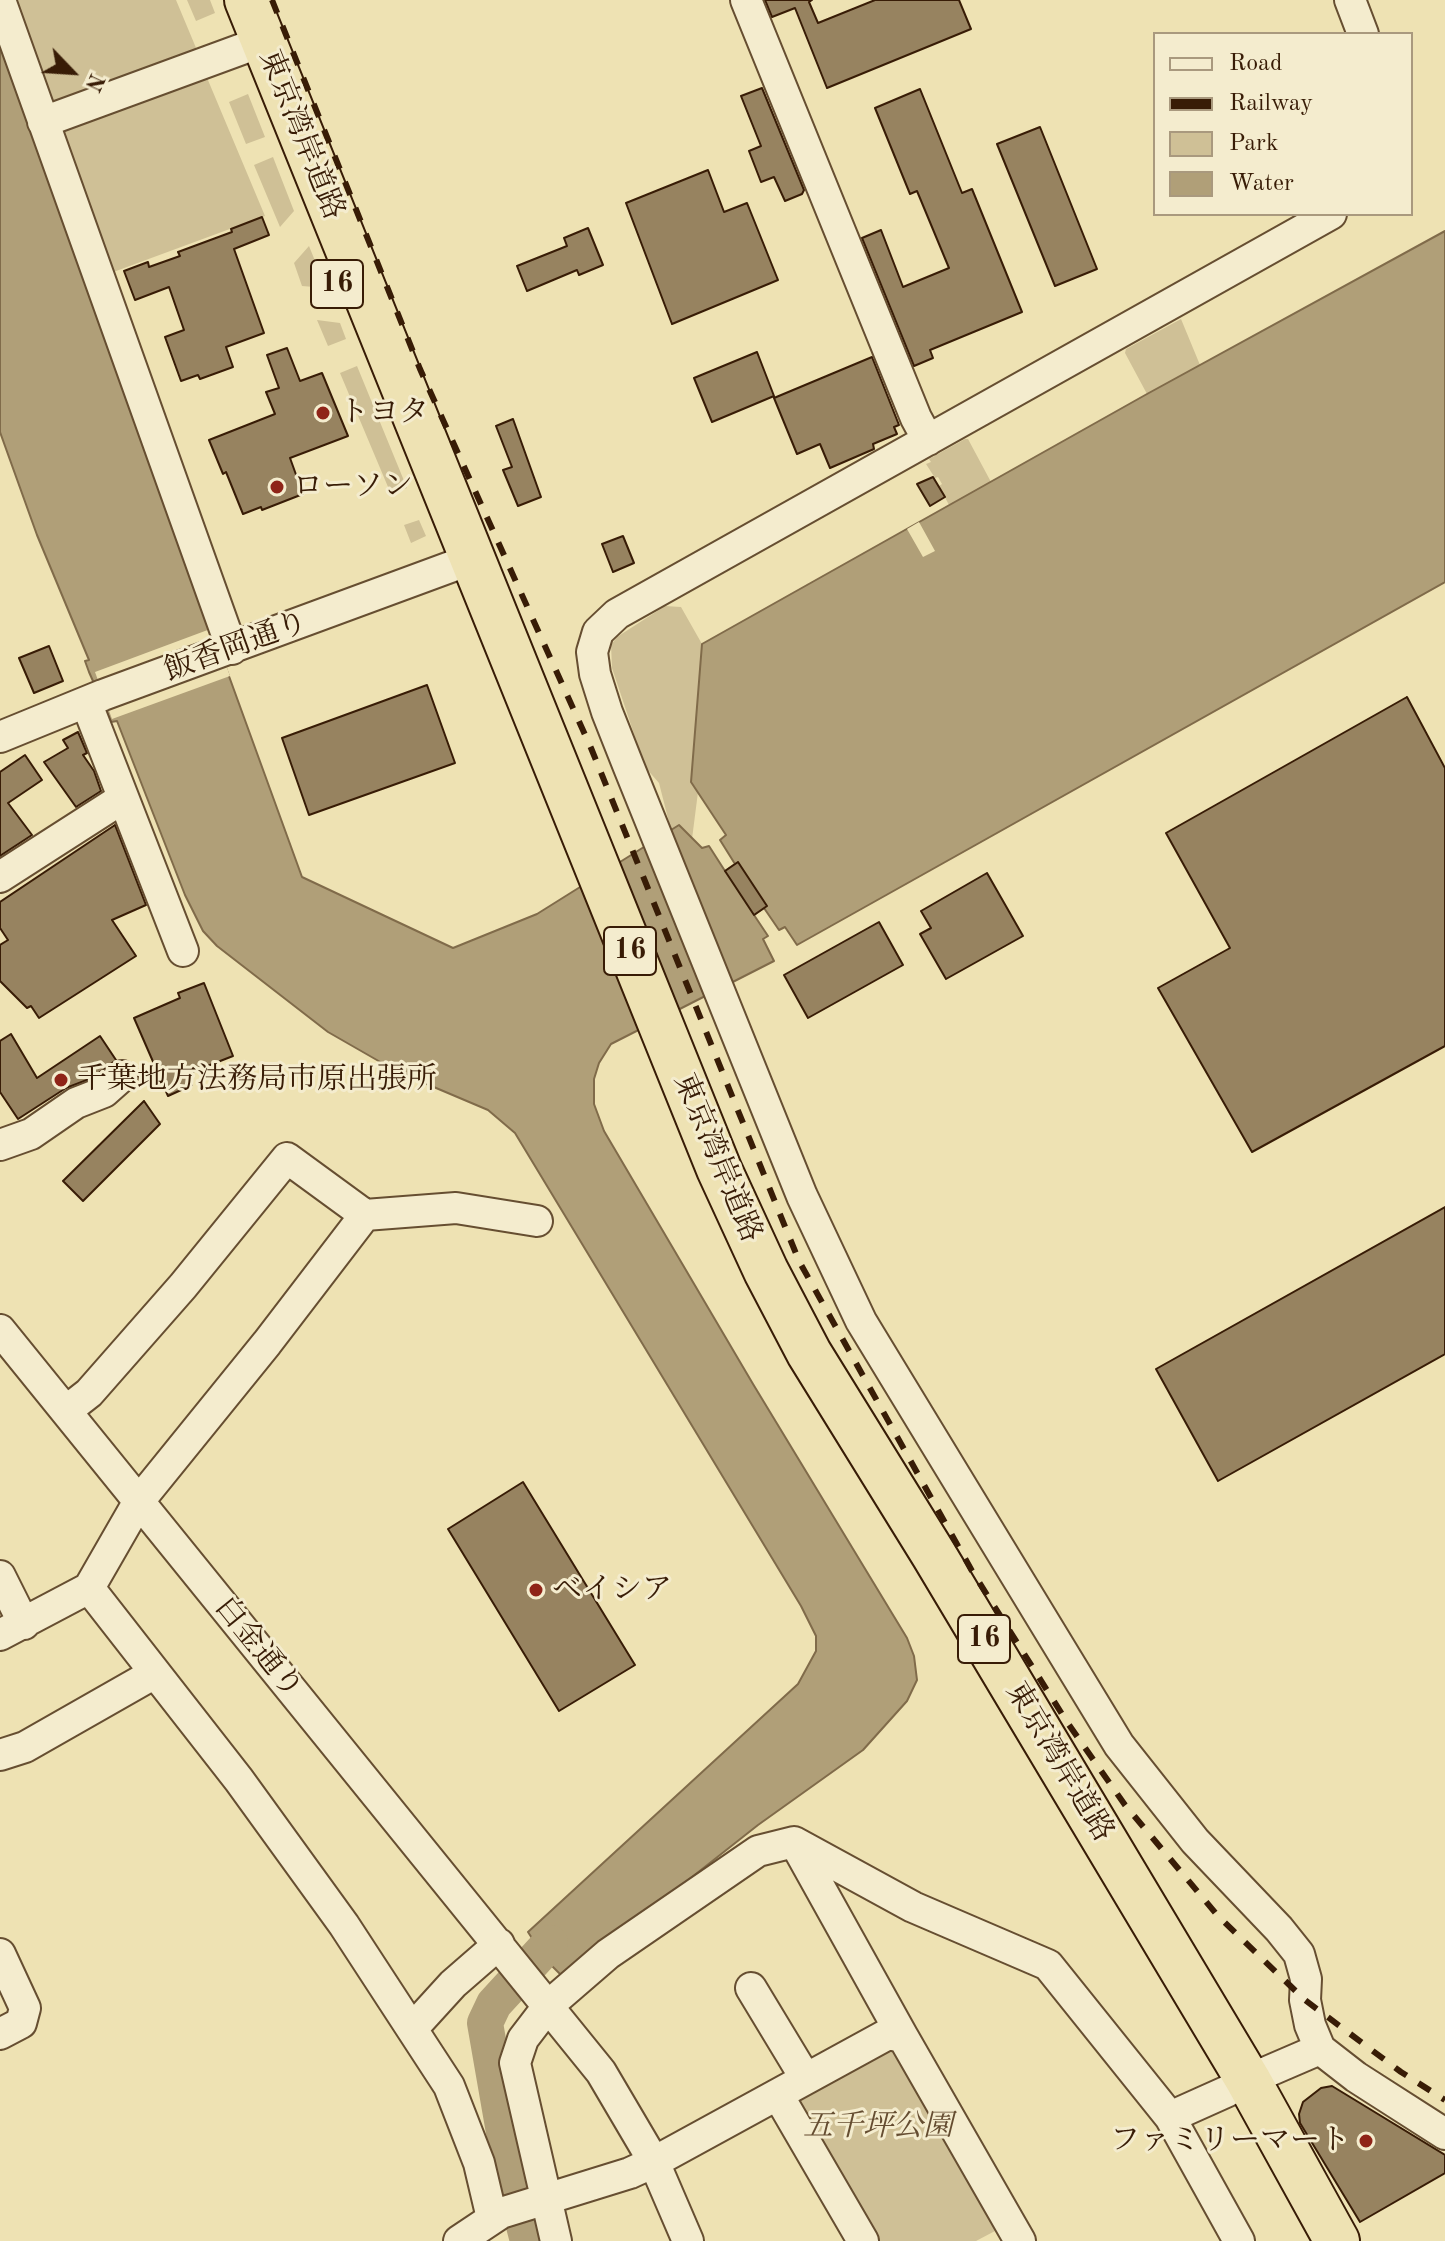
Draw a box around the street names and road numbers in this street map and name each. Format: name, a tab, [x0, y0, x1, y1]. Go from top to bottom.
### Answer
street label: 東京湾岸道路	[251, 45, 351, 225]
road number: 16	[311, 260, 363, 308]
street label: 飯香岡通り	[159, 604, 313, 690]
road number: 16	[604, 927, 656, 975]
street label: 東京湾岸道路	[665, 1068, 769, 1248]
street label: 白金通り	[206, 1590, 310, 1706]
road number: 16	[958, 1615, 1010, 1663]
street label: 東京湾岸道路	[997, 1676, 1121, 1848]

